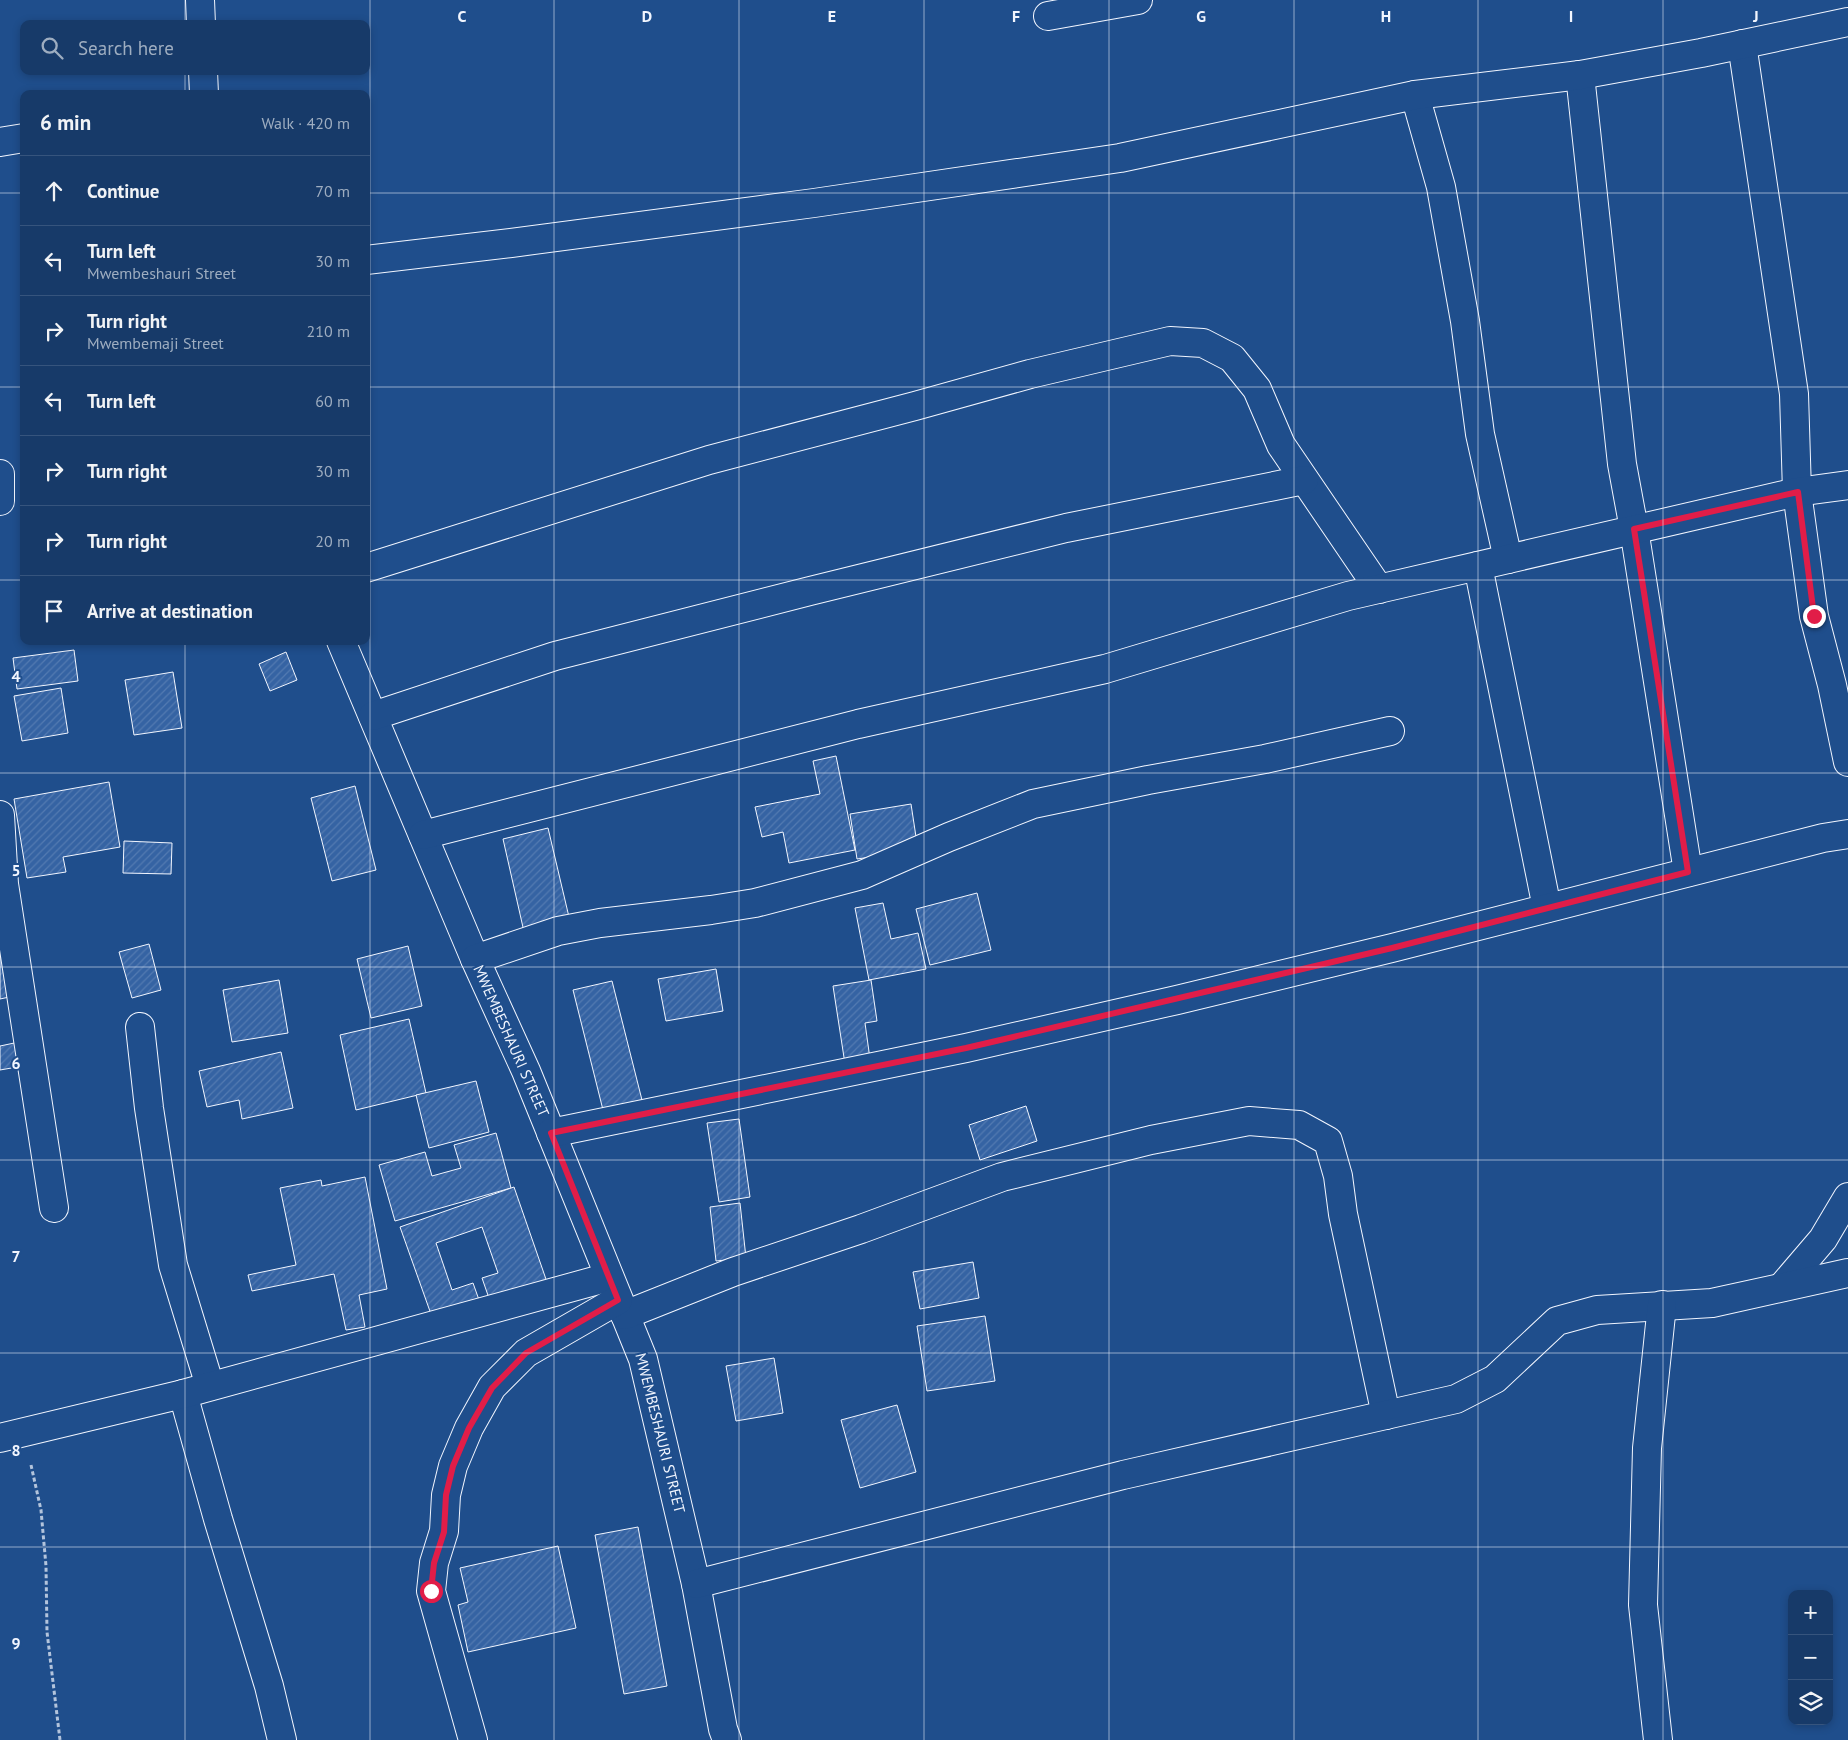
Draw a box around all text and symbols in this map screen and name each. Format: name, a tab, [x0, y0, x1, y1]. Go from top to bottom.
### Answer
text: C	[458, 6, 467, 26]
text: D	[642, 6, 652, 26]
text: E	[828, 6, 836, 26]
text: F	[1012, 6, 1020, 26]
text: G	[1196, 6, 1206, 26]
text: H	[1381, 6, 1391, 26]
text: I	[1569, 6, 1573, 26]
text: J	[1752, 6, 1759, 26]
search box	[20, 20, 370, 75]
icon: search	[38, 34, 66, 62]
text: Search here	[78, 36, 174, 60]
text: 6 min	[40, 109, 91, 136]
text: Walk · 420 m	[261, 113, 350, 133]
icon: ahead	[40, 177, 68, 205]
text: Continue	[87, 179, 159, 203]
text: 70 m	[315, 181, 350, 201]
text: Turn left	[87, 239, 156, 263]
icon: left	[40, 247, 68, 275]
text: 30 m	[315, 251, 350, 271]
text: Mwembeshauri Street	[87, 263, 236, 283]
text: Turn right	[87, 309, 167, 333]
icon: right	[40, 317, 68, 345]
text: 210 m	[307, 321, 350, 341]
text: Mwembemaji Street	[87, 333, 224, 353]
icon: left	[40, 387, 68, 415]
text: Turn left	[87, 389, 156, 413]
text: 60 m	[315, 391, 350, 411]
icon: right	[40, 457, 68, 485]
text: Turn right	[87, 459, 167, 483]
text: 30 m	[315, 461, 350, 481]
icon: right	[40, 527, 68, 555]
text: Turn right	[87, 529, 167, 553]
text: 20 m	[315, 531, 350, 551]
icon: arrive	[40, 597, 68, 625]
text: Arrive at destination	[87, 599, 253, 623]
route end	[1803, 605, 1826, 628]
text: 4	[11, 666, 21, 686]
text: 5	[11, 860, 21, 880]
street label: MWEMBESHAURI STREET	[469, 962, 554, 1120]
text: 6	[11, 1053, 21, 1073]
text: 7	[11, 1246, 21, 1266]
street label: MWEMBESHAURI STREET	[631, 1351, 690, 1516]
text: 8	[11, 1440, 21, 1460]
route start	[420, 1580, 443, 1603]
map controls	[1788, 1590, 1833, 1725]
button: +	[1788, 1590, 1833, 1635]
text: 9	[11, 1633, 21, 1653]
button: −	[1788, 1635, 1833, 1680]
button: layers	[1788, 1680, 1833, 1725]

